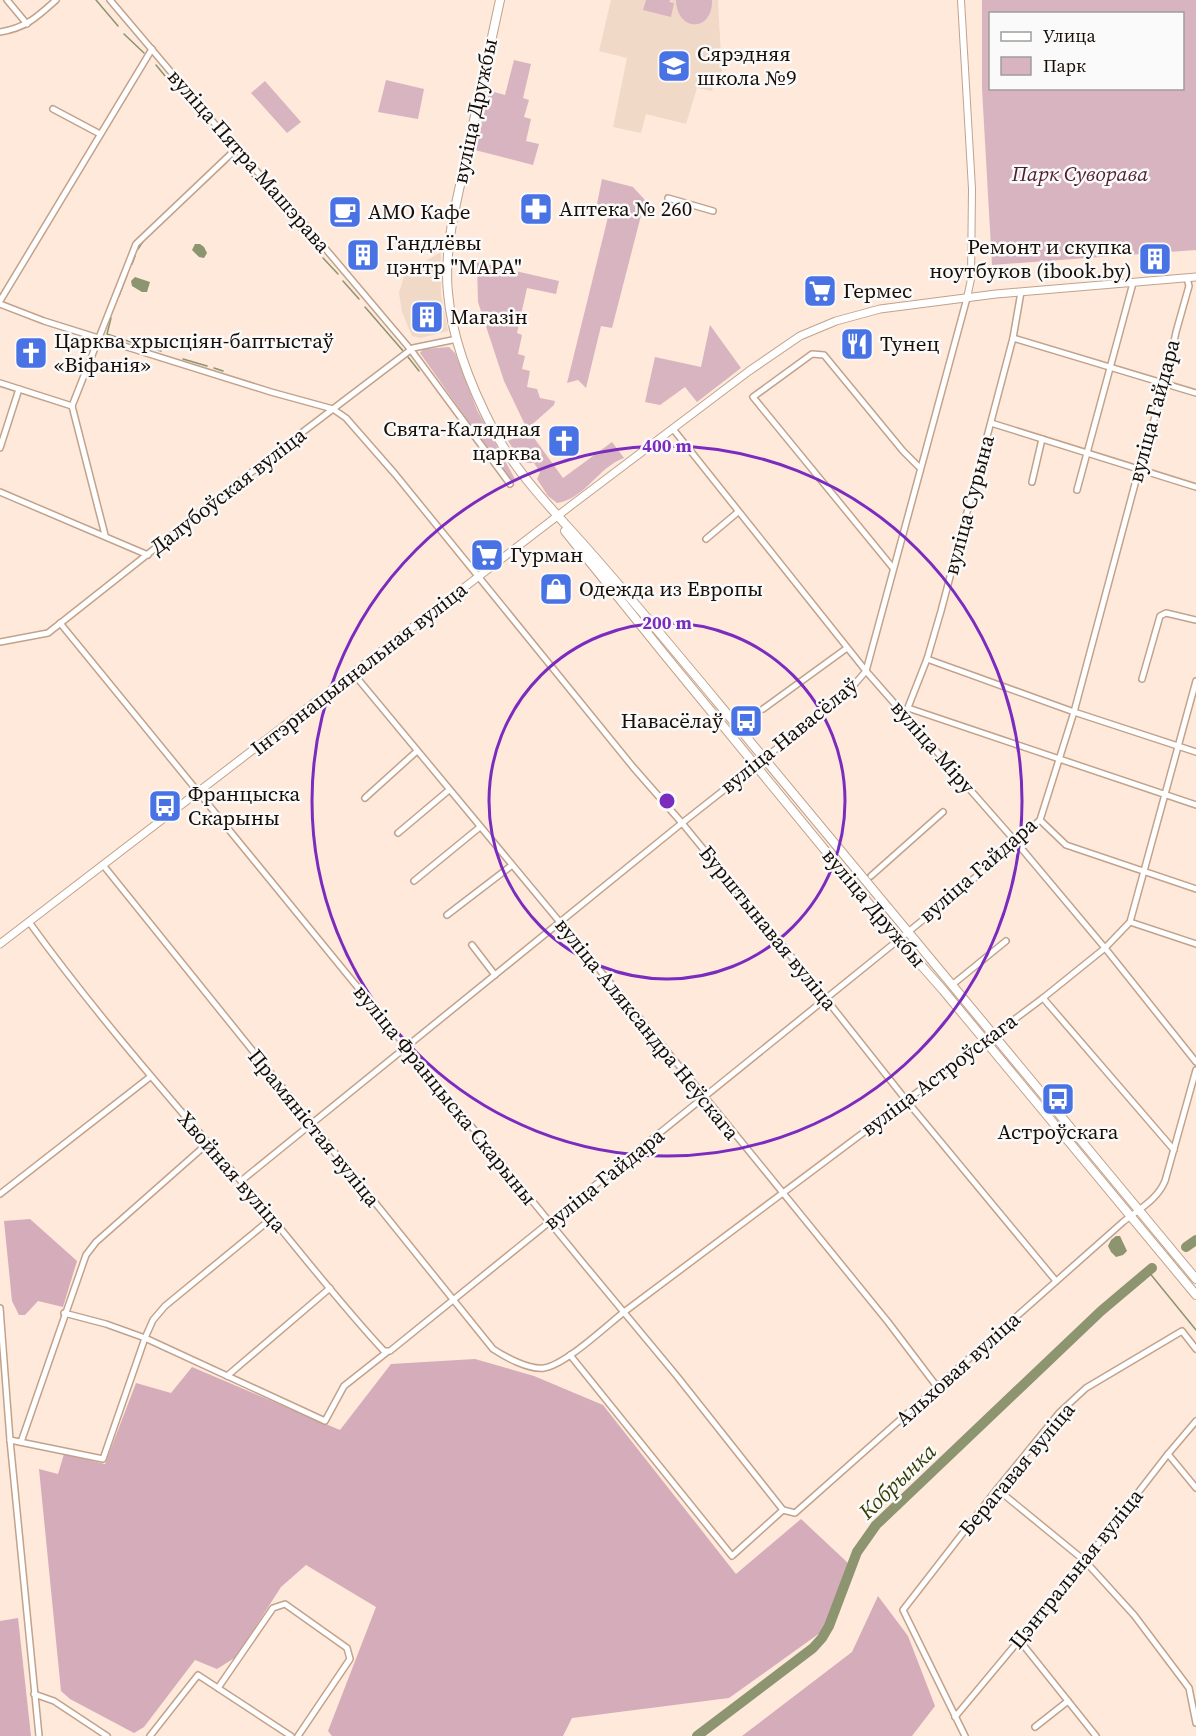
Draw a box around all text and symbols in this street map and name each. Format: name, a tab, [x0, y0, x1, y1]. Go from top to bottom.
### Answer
legend	[989, 12, 1184, 90]
text: Улица	[1043, 23, 1096, 48]
street label: вуліца Дружбы	[445, 36, 504, 186]
place label: Сярэдняя школа №9	[697, 39, 797, 92]
school or university icon: Сярэдняя школа №9	[656, 48, 692, 84]
text: Парк	[1043, 53, 1086, 78]
street label: вуліца Пятра Машэрава	[161, 62, 338, 259]
park label: Парк Суворава	[1011, 159, 1148, 188]
pharmacy icon: Аптека № 260	[518, 191, 554, 227]
cafe icon: AMO Кaфе	[327, 194, 363, 230]
place label: Аптека № 260	[559, 194, 692, 223]
place label: AMO Кaфе	[368, 197, 470, 226]
place label: Гандлёвы цэнтр "МАРА"	[386, 228, 522, 281]
place label: Ремонт и скупка ноутбуков (ibook.by)	[929, 232, 1132, 285]
building icon: Гандлёвы цэнтр "МАРА"	[345, 237, 381, 273]
building icon: Ремонт и скупка ноутбуков (ibook.by)	[1137, 241, 1173, 277]
supermarket icon: Гермес	[802, 273, 838, 309]
place label: Гермес	[843, 276, 912, 305]
building icon: Магазін	[409, 299, 445, 335]
place label: Магазін	[450, 302, 528, 331]
place label: Царква хрысціян-баптыстаў «Віфанія»	[54, 326, 334, 379]
restaurant icon: Тунец	[839, 326, 875, 362]
place label: Тунец	[880, 329, 939, 358]
church icon: Царква хрысціян-баптыстаў «Віфанія»	[13, 335, 49, 371]
street label: вуліца Гайдара	[1120, 336, 1187, 486]
place label: Свята-Калядная царква	[383, 414, 541, 467]
street label: Далубоўская вуліца	[143, 420, 312, 561]
church icon: Свята-Калядная царква	[546, 423, 582, 459]
street label: вуліца Сурына	[936, 432, 1001, 578]
text: 400 m	[642, 433, 692, 458]
supermarket icon: Гурман	[469, 537, 505, 573]
place label: Гурман	[510, 540, 583, 569]
shop icon: Одежда из Европы	[538, 571, 574, 607]
place label: Одежда из Европы	[579, 574, 763, 603]
street label: Інтэрнацыянальная вуліца	[244, 575, 473, 762]
text: 200 m	[642, 610, 692, 635]
street label: вуліца Навасёлаў	[714, 671, 864, 800]
street label: вуліца Міру	[885, 694, 982, 800]
bus stop icon: Навасёлаў	[728, 703, 764, 739]
place label: Навасёлаў	[621, 706, 723, 735]
place label: Францыска Скарыны	[188, 779, 300, 832]
bus stop icon: Францыска Скарыны	[147, 788, 183, 824]
centre of rings	[657, 791, 677, 811]
street label: вуліца Гайдара	[913, 810, 1043, 929]
street label: Бурштынавая вуліца	[693, 839, 844, 1017]
street label: вуліца Дружбы	[816, 842, 933, 974]
street label: вуліца Аляксандра Неўскага	[548, 911, 747, 1146]
street label: вуліца Францыска Скарыны	[347, 978, 544, 1211]
street label: вуліца Астроўскага	[855, 1006, 1023, 1143]
street label: Прамяністая вуліца	[242, 1043, 387, 1213]
bus stop icon: Астроўскага	[1040, 1081, 1076, 1117]
street label: Хвойная вуліца	[171, 1105, 293, 1239]
place label: Астроўскага	[998, 1117, 1119, 1146]
street label: вуліца Гайдара	[537, 1121, 670, 1236]
street label: Альховая вуліца	[889, 1304, 1027, 1433]
street label: Берагавая вуліца	[952, 1395, 1081, 1542]
water label: Кобрынка	[851, 1436, 943, 1526]
street label: Цэнтральная вуліца	[1002, 1482, 1150, 1655]

